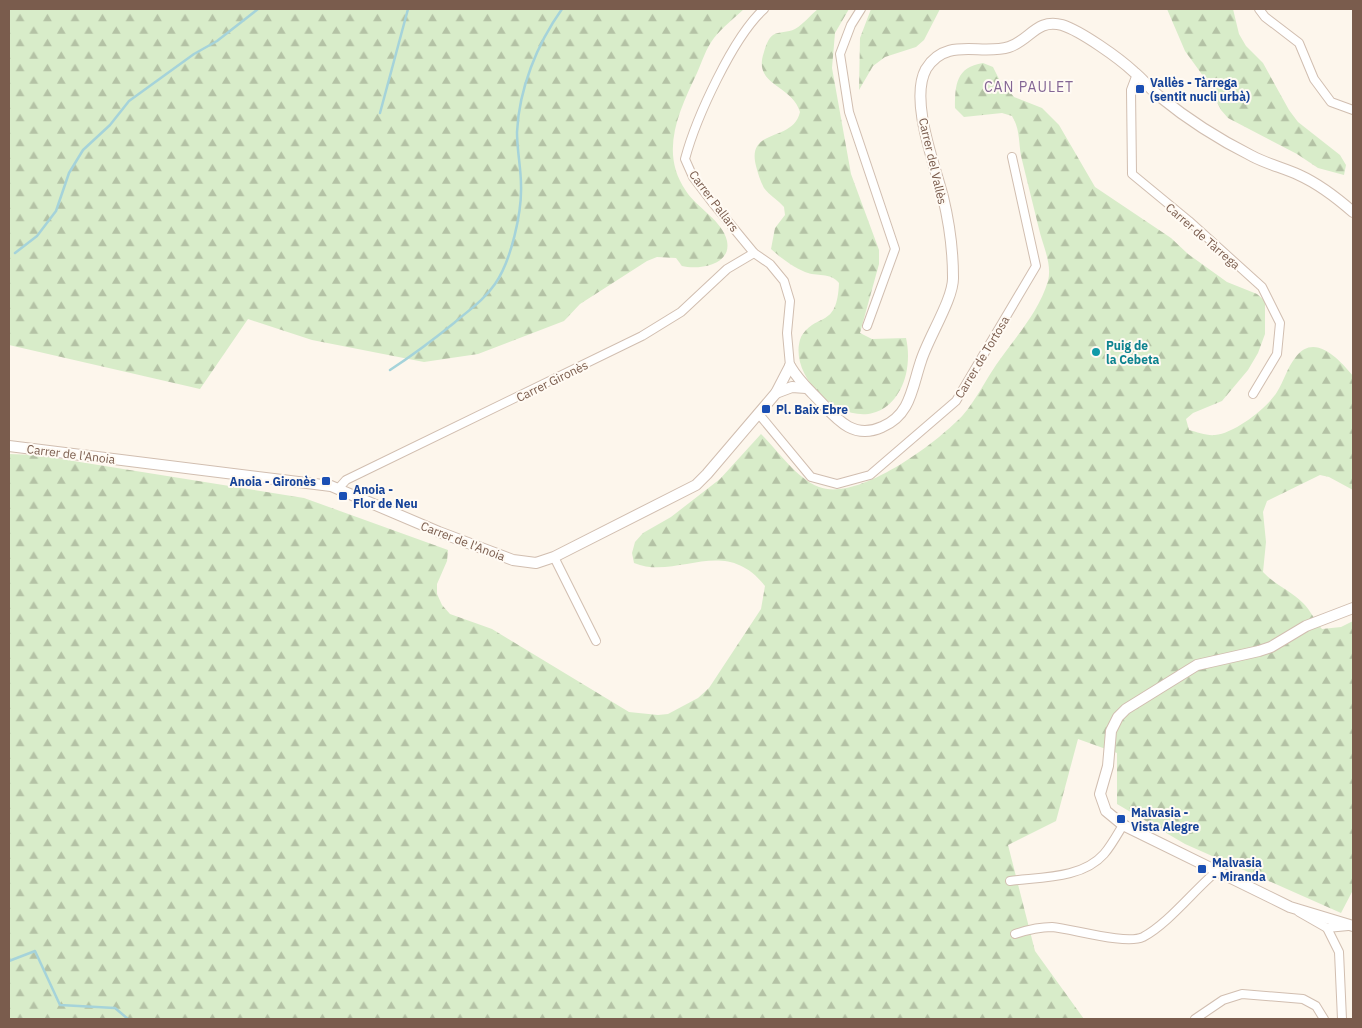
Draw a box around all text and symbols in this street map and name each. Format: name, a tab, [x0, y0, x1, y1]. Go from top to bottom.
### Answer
place label: Vallès - Tàrrega (sentit nucli urbà)	[1150, 75, 1250, 104]
district label: CAN PAULET	[984, 78, 1074, 96]
marker: Vallès - Tàrrega (sentit nucli urbà)	[1134, 83, 1146, 95]
street label: Carrer del Vallès	[916, 116, 950, 206]
street label: Carrer Pallars	[686, 167, 742, 235]
street label: Carrer de Tàrrega	[1163, 200, 1244, 273]
street label: Carrer de Tortosa	[952, 313, 1013, 401]
place label: Puig de la Cebeta	[1106, 338, 1159, 367]
marker: Puig de la Cebeta	[1090, 346, 1102, 358]
street label: Carrer Gironès	[514, 357, 591, 405]
place label: Pl. Baix Ebre	[776, 402, 848, 417]
marker: Pl. Baix Ebre	[760, 403, 772, 415]
street label: Carrer de l'Anoia	[26, 441, 117, 467]
place label: Anoia - Gironès	[230, 474, 316, 489]
marker: Anoia - Gironès	[320, 475, 332, 487]
place label: Anoia - Flor de Neu	[353, 482, 418, 511]
marker: Anoia - Flor de Neu	[337, 490, 349, 502]
street label: Carrer de l'Anoia	[419, 518, 508, 564]
place label: Malvasia - Vista Alegre	[1131, 805, 1199, 834]
marker: Malvasia - Vista Alegre	[1115, 813, 1127, 825]
place label: Malvasia - Miranda	[1212, 855, 1266, 884]
marker: Malvasia - Miranda	[1196, 863, 1208, 875]

